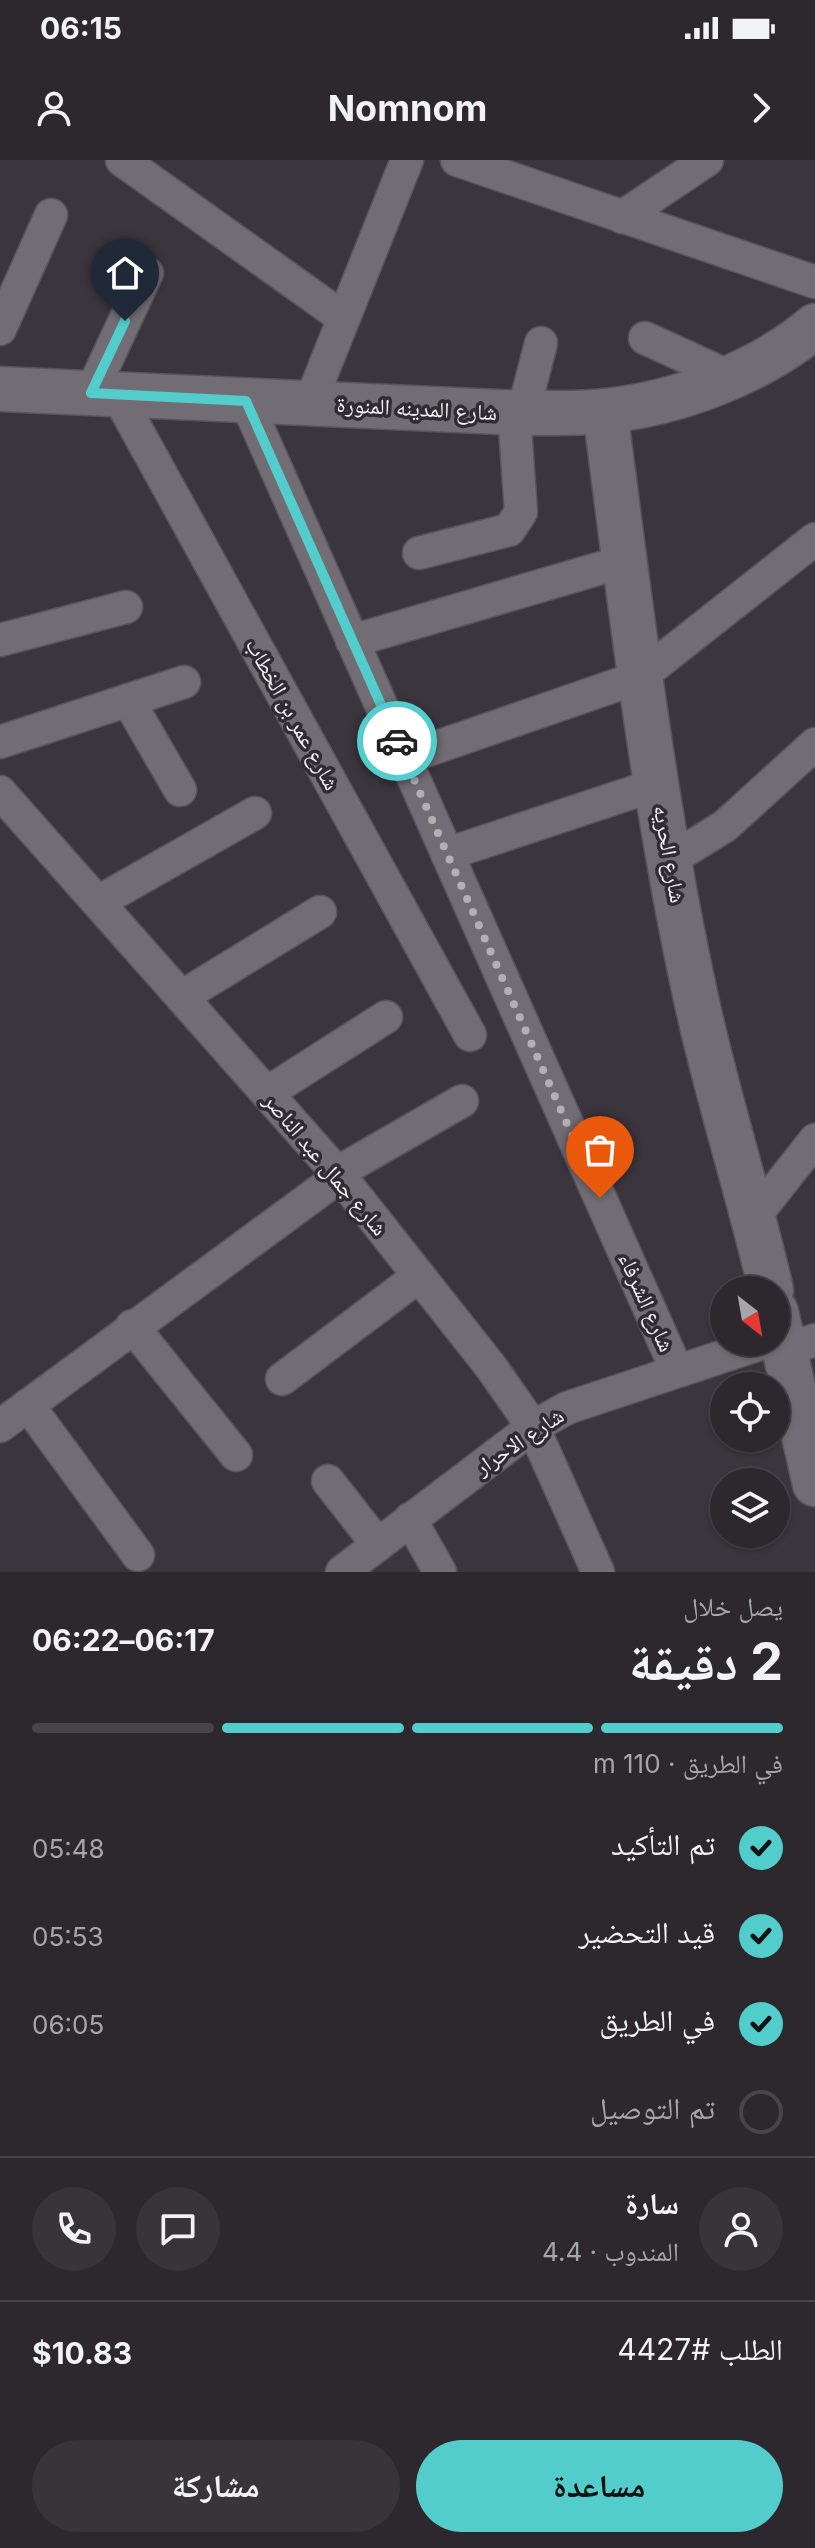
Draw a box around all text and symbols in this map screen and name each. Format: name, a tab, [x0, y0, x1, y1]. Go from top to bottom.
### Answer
text: 06:15	[40, 10, 122, 46]
icon: person	[32, 86, 76, 130]
text: Nomnom	[328, 86, 487, 130]
icon: forward	[739, 86, 783, 130]
pin	[91, 239, 159, 321]
icon: home	[103, 251, 147, 295]
street label: شارع المدينه المنورة	[336, 391, 498, 426]
street label: شارع عمر بن الخطاب	[240, 634, 345, 795]
courier	[357, 701, 437, 781]
icon: car	[375, 719, 419, 763]
street label: شارع الحريه	[648, 803, 691, 905]
street label: شارع جمال عبد الناصر	[257, 1087, 393, 1241]
pin	[566, 1116, 634, 1198]
icon: bag	[578, 1128, 622, 1172]
street label: شارع الشرفاء	[613, 1248, 680, 1356]
north arrow	[710, 1276, 790, 1356]
map controls	[710, 1276, 790, 1548]
button: locate	[710, 1372, 790, 1452]
street label: شارع الاحرار	[469, 1402, 569, 1481]
button: layers	[710, 1468, 790, 1548]
text: يصل خلال	[683, 1591, 783, 1622]
text: 06:17–06:22	[32, 1622, 215, 1658]
text: 2 دقيقة	[629, 1630, 783, 1693]
text: في الطريق · 110 m	[593, 1748, 783, 1779]
text: تم التأكيد	[611, 1826, 715, 1862]
icon: check	[739, 1826, 783, 1870]
text: 05:48	[32, 1833, 105, 1864]
text: قيد التحضير	[578, 1914, 715, 1950]
icon: check	[739, 1914, 783, 1958]
text: 05:53	[32, 1921, 104, 1952]
text: في الطريق	[599, 2002, 715, 2038]
icon: check	[739, 2002, 783, 2046]
text: 06:05	[32, 2009, 104, 2040]
text: تم التوصيل	[590, 2090, 715, 2126]
text: سارة	[625, 2185, 679, 2221]
button: phone	[32, 2187, 116, 2271]
button: chat	[136, 2187, 220, 2271]
button: person	[699, 2187, 783, 2271]
text: المندوب · 4.4	[542, 2236, 679, 2267]
text: الطلب #4427	[617, 2331, 783, 2367]
text: $10.83	[32, 2335, 132, 2371]
button: مشاركة	[32, 2440, 400, 2532]
button: مساعدة	[416, 2440, 783, 2532]

